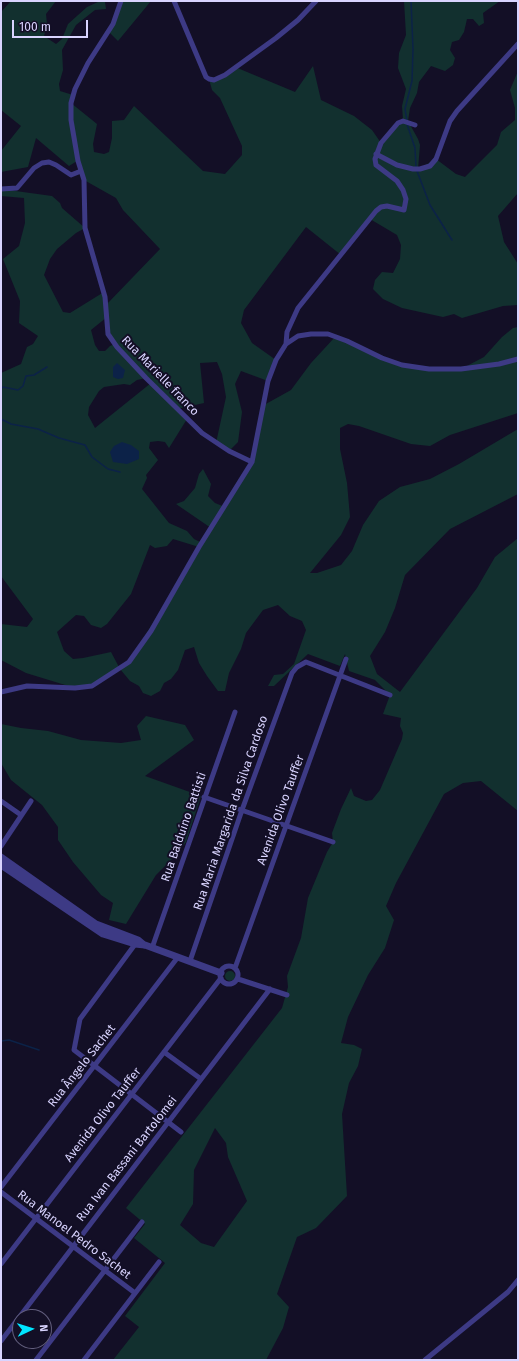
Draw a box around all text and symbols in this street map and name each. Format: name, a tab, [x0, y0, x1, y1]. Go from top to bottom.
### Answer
scale bar	[14, 12, 90, 38]
text: 100 m	[19, 20, 51, 34]
street label: Rua Marielle franco	[118, 333, 202, 419]
street label: Rua Maria Margarida da Silva Cardoso	[191, 714, 271, 912]
street label: Avenida Olivo Tauffer	[254, 753, 308, 867]
street label: Rua Balduíno Battisti	[158, 770, 210, 884]
street label: Rua Ângelo Sachet	[45, 1022, 119, 1110]
street label: Avenida Olivo Tauffer	[62, 1065, 144, 1165]
street label: Rua Ivan Bassani Bartolomei	[74, 1093, 180, 1225]
street label: Rua Manoel Pedro Sachet	[14, 1188, 134, 1282]
north arrow	[12, 1309, 52, 1349]
text: N	[37, 1324, 50, 1332]

